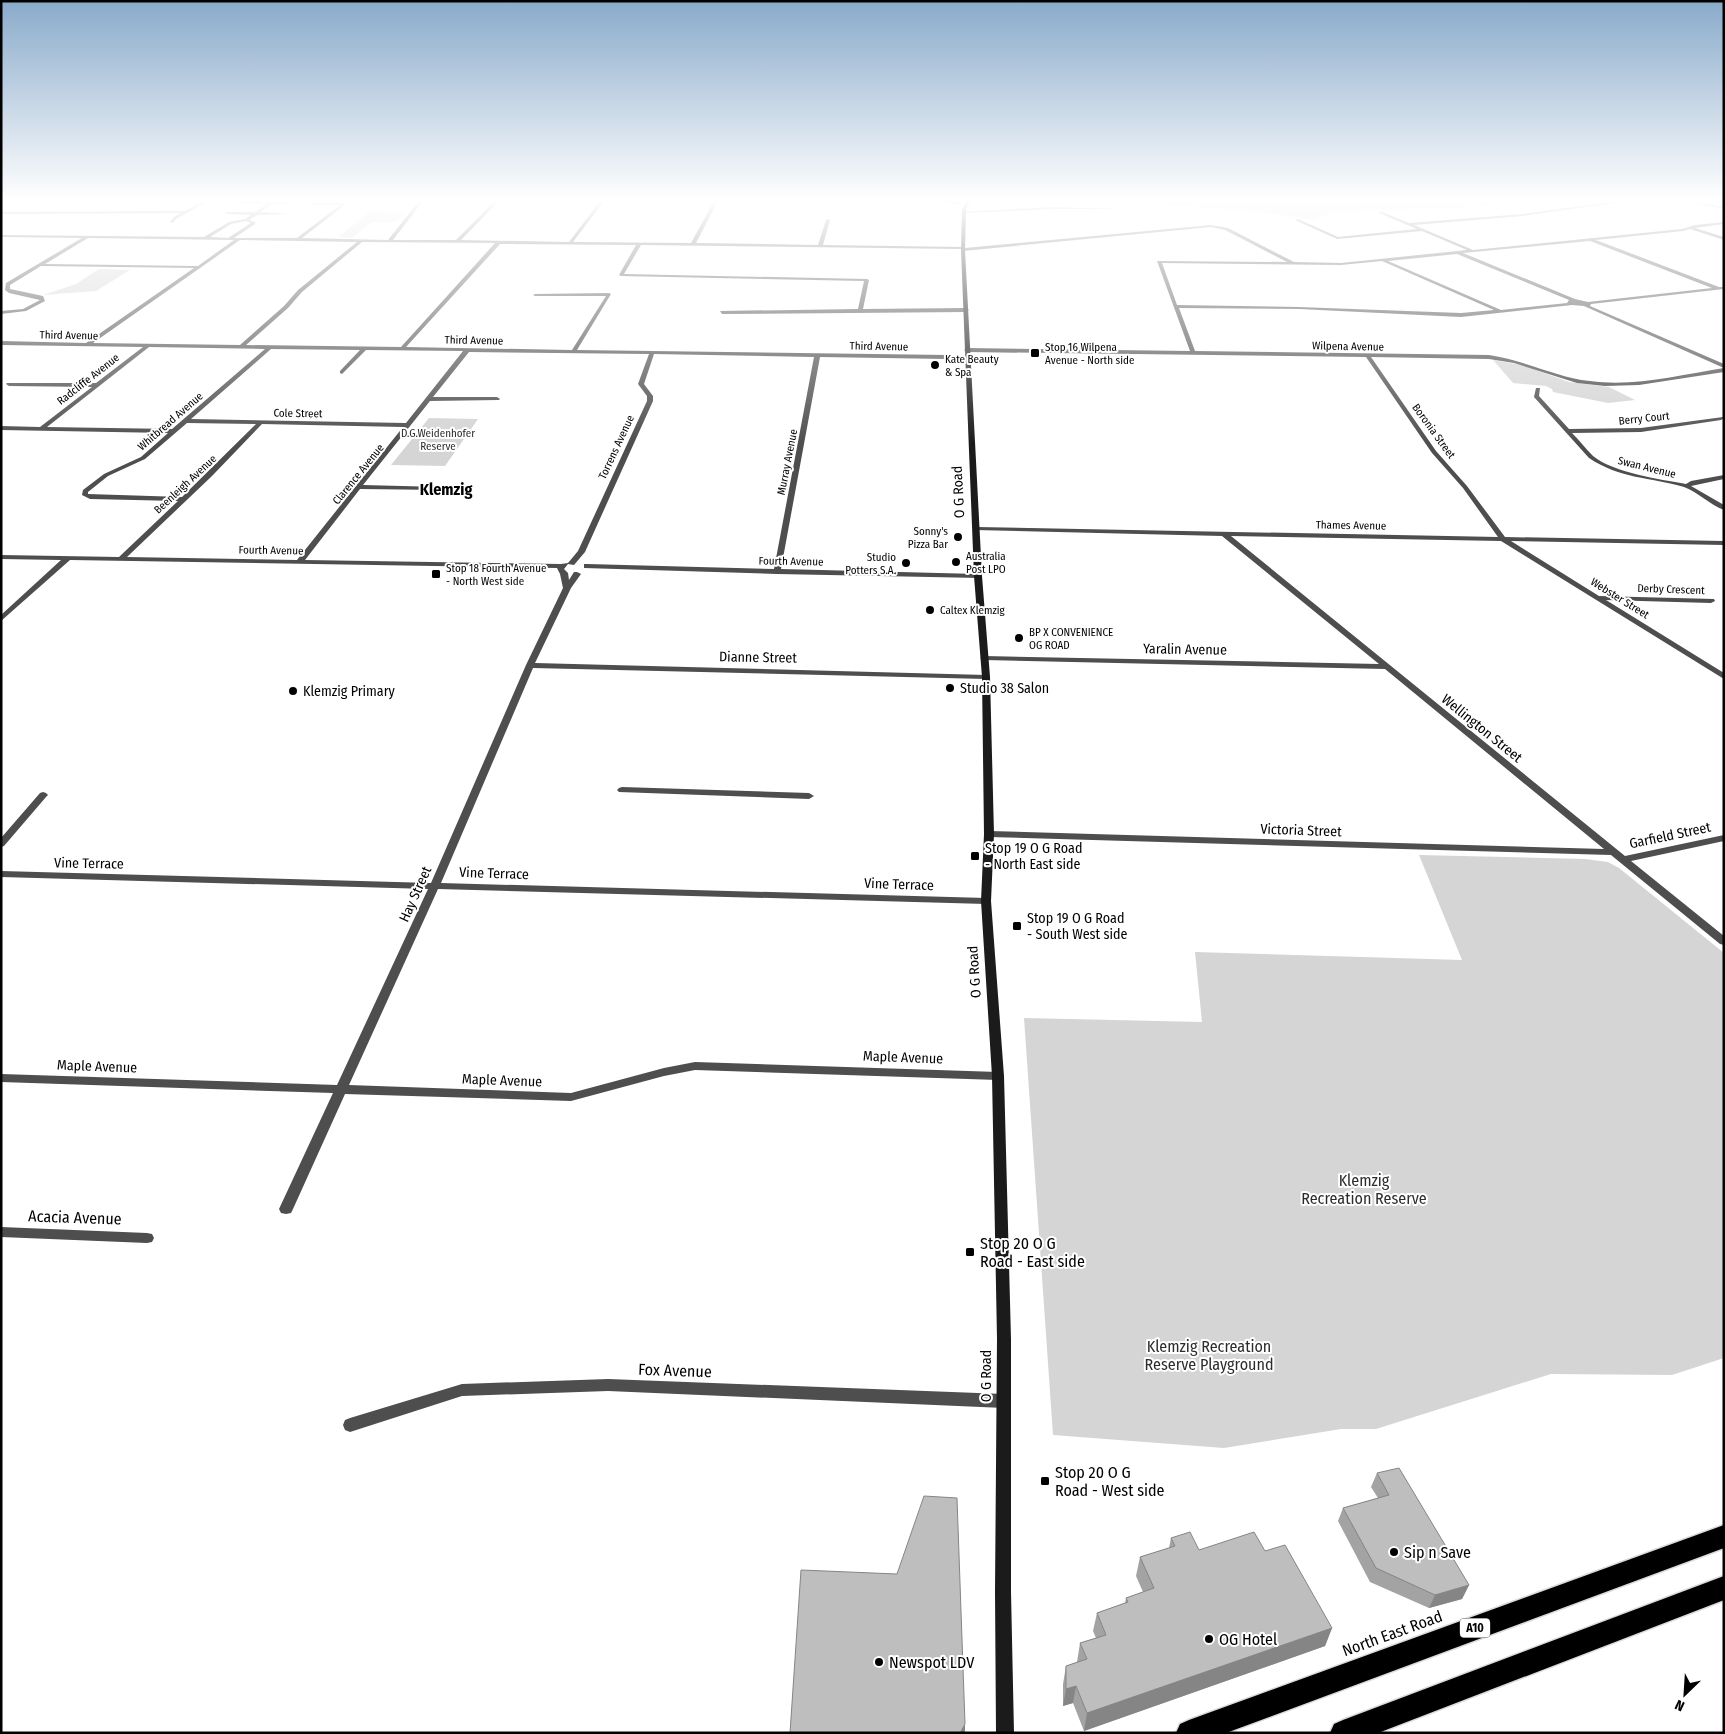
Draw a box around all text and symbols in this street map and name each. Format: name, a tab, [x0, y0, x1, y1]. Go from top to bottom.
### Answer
street label: Third Avenue	[40, 328, 98, 343]
street label: Third Avenue	[445, 333, 503, 348]
street label: Third Avenue	[850, 339, 908, 354]
street label: Wilpena Avenue	[1312, 339, 1384, 354]
place label: Stop 16 Wilpena Avenue - North side	[1045, 341, 1134, 367]
marker: Stop 16 Wilpena Avenue - North side	[1029, 347, 1041, 359]
street label: Radcliffe Avenue	[55, 351, 122, 408]
place label: Kate Beauty & Spa	[945, 353, 999, 379]
marker: Kate Beauty & Spa	[929, 359, 941, 371]
street label: Whitbread Avenue	[135, 390, 206, 453]
street label: Boronia Street	[1409, 401, 1458, 462]
street label: Cole Street	[273, 407, 323, 420]
street label: Berry Court	[1618, 409, 1670, 428]
street label: Torrens Avenue	[596, 413, 637, 481]
park label: D.G.Weidenhofer Reserve	[401, 427, 475, 453]
street label: Murray Avenue	[775, 428, 800, 496]
street label: Clarence Avenue	[330, 441, 387, 507]
street label: Beenleigh Avenue	[152, 452, 219, 517]
street label: Swan Avenue	[1617, 454, 1677, 481]
street label: O G Road	[949, 465, 968, 519]
district label: Klemzig	[420, 480, 472, 499]
street label: Thames Avenue	[1316, 518, 1386, 533]
place label: Sonny's Pizza Bar	[908, 525, 948, 551]
marker: Sonny's Pizza Bar	[952, 531, 964, 543]
street label: Fourth Avenue	[238, 543, 304, 558]
place label: Australia Post LPO	[966, 550, 1006, 576]
place label: Studio Potters S.A.	[845, 551, 896, 577]
street label: Fourth Avenue	[758, 554, 824, 569]
marker: Australia Post LPO	[950, 556, 962, 568]
marker: Studio Potters S.A.	[900, 557, 912, 569]
place label: Stop 18 Fourth Avenue - North West side	[446, 562, 546, 588]
marker: Stop 18 Fourth Avenue - North West side	[430, 568, 442, 580]
street label: Webster Street	[1588, 575, 1652, 622]
street label: Derby Crescent	[1637, 582, 1705, 597]
marker: Caltex Klemzig	[924, 604, 936, 616]
place label: Caltex Klemzig	[940, 604, 1006, 617]
place label: BP X CONVENIENCE OG ROAD	[1029, 626, 1113, 652]
marker: BP X CONVENIENCE OG ROAD	[1013, 632, 1025, 644]
street label: Yaralin Avenue	[1143, 640, 1227, 659]
street label: Dianne Street	[719, 648, 798, 667]
place label: Studio 38 Salon	[960, 680, 1049, 697]
marker: Studio 38 Salon	[944, 682, 956, 694]
place label: Klemzig Primary	[303, 683, 396, 700]
marker: Klemzig Primary	[287, 685, 299, 697]
street label: Wellington Street	[1438, 691, 1526, 766]
street label: Garfield Street	[1628, 818, 1713, 852]
street label: Victoria Street	[1260, 821, 1342, 840]
place label: Stop 19 O G Road - North East side	[985, 840, 1082, 873]
marker: Stop 19 O G Road - North East side	[969, 850, 981, 862]
street label: Vine Terrace	[54, 854, 124, 873]
street label: Hay Street	[396, 863, 435, 925]
street label: Vine Terrace	[459, 864, 529, 883]
street label: Vine Terrace	[864, 875, 934, 894]
place label: Stop 19 O G Road - South West side	[1027, 910, 1127, 943]
marker: Stop 19 O G Road - South West side	[1011, 920, 1023, 932]
street label: O G Road	[964, 945, 985, 999]
street label: Maple Avenue	[863, 1048, 943, 1067]
street label: Maple Avenue	[57, 1057, 137, 1076]
street label: Maple Avenue	[462, 1071, 542, 1090]
park label: Klemzig Recreation Reserve	[1301, 1171, 1427, 1208]
street label: Acacia Avenue	[28, 1206, 122, 1229]
place label: Stop 20 O G Road - East side	[980, 1234, 1085, 1271]
marker: Stop 20 O G Road - East side	[964, 1246, 976, 1258]
park label: Klemzig Recreation Reserve Playground	[1145, 1337, 1273, 1374]
street label: O G Road	[978, 1350, 995, 1402]
street label: Fox Avenue	[638, 1360, 712, 1381]
place label: Stop 20 O G Road - West side	[1055, 1463, 1165, 1500]
marker: Stop 20 O G Road - West side	[1039, 1475, 1051, 1487]
place label: Sip n Save	[1404, 1543, 1471, 1562]
marker: Sip n Save	[1388, 1546, 1400, 1558]
street label: North East Road	[1340, 1607, 1445, 1660]
road number: A10	[1460, 1619, 1490, 1638]
place label: OG Hotel	[1219, 1630, 1277, 1649]
marker: OG Hotel	[1203, 1633, 1215, 1645]
place label: Newspot LDV	[889, 1653, 975, 1672]
marker: Newspot LDV	[873, 1656, 885, 1668]
north arrow	[1660, 1669, 1710, 1719]
text: N	[1672, 1696, 1687, 1715]

